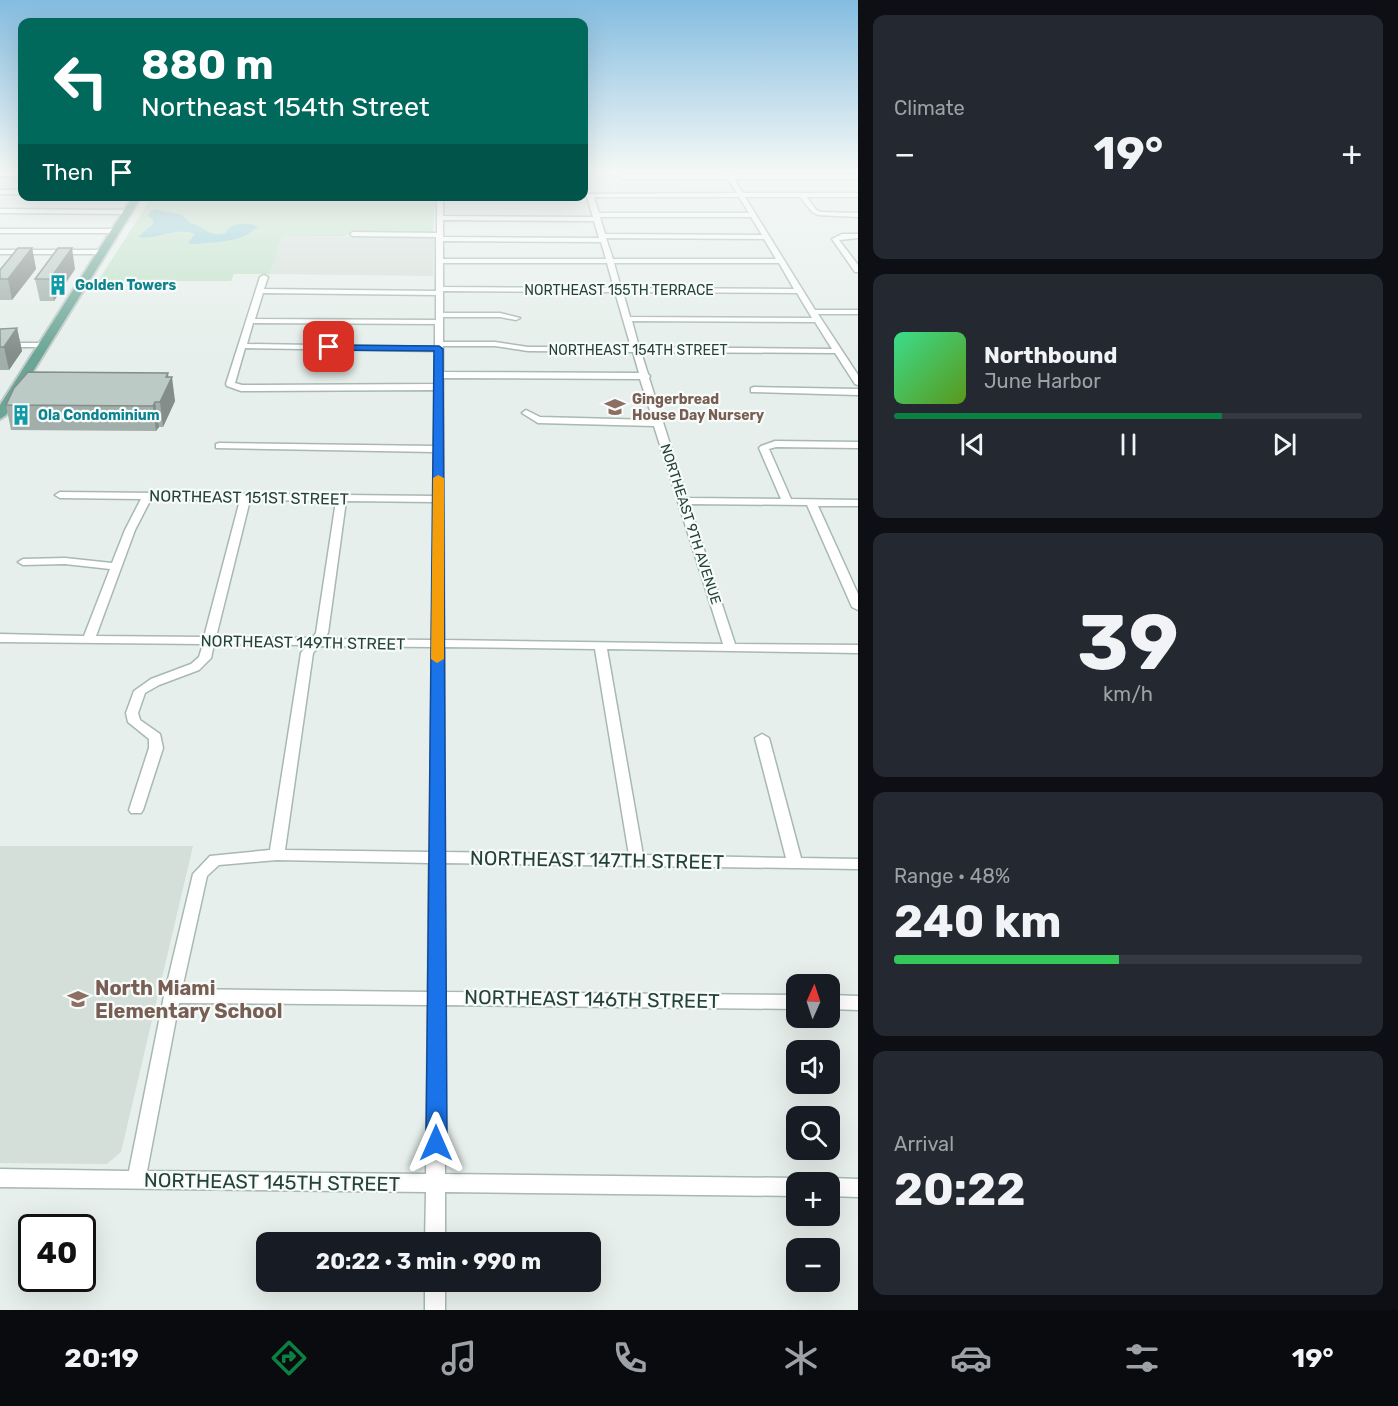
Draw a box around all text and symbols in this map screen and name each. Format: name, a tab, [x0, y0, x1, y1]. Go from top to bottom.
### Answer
text: 880 m	[141, 40, 274, 90]
icon: left	[42, 42, 120, 120]
text: Northeast 154th Street	[141, 91, 430, 123]
text: Climate	[894, 96, 965, 120]
text: 19°	[1094, 127, 1163, 180]
text: −	[894, 134, 915, 173]
text: +	[1341, 134, 1362, 173]
icon: arrive	[105, 156, 138, 189]
text: Then	[42, 159, 93, 186]
building icon: Golden Towers	[46, 273, 70, 297]
place label: Golden Towers	[75, 277, 177, 294]
street label: NORTHEAST 155TH TERRACE	[524, 282, 714, 299]
pin	[303, 321, 354, 372]
icon: arrive	[312, 330, 345, 363]
street label: NORTHEAST 154TH STREET	[548, 342, 728, 359]
text: Northbound	[984, 342, 1117, 369]
text: June Harbor	[984, 369, 1101, 393]
place label: Gingerbread House Day Nursery	[632, 391, 765, 424]
school or university icon: Gingerbread House Day Nursery	[603, 395, 627, 419]
building icon: Ola Condominium	[9, 403, 33, 427]
place label: Ola Condominium	[38, 407, 160, 424]
icon: previous	[956, 428, 989, 461]
icon: pause	[1112, 428, 1145, 461]
icon: next	[1268, 428, 1301, 461]
street label: NORTHEAST 9TH AVENUE	[657, 442, 725, 607]
street label: NORTHEAST 151ST STREET	[149, 486, 349, 509]
text: 39	[1077, 596, 1179, 689]
street label: NORTHEAST 149TH STREET	[200, 631, 406, 654]
text: km/h	[1103, 682, 1153, 706]
street label: NORTHEAST 147TH STREET	[470, 846, 725, 874]
text: Range · 48%	[894, 864, 1010, 888]
text: 240 km	[894, 895, 1062, 948]
north arrow	[786, 974, 840, 1028]
map controls	[786, 974, 840, 1292]
place label: North Miami Elementary School	[95, 976, 282, 1023]
street label: NORTHEAST 146TH STREET	[464, 985, 720, 1013]
school or university icon: North Miami Elementary School	[66, 987, 90, 1011]
button: sound	[786, 1040, 840, 1094]
button: search	[786, 1106, 840, 1160]
position arrow	[404, 1111, 468, 1175]
text: Arrival	[894, 1132, 954, 1156]
text: 20:22	[894, 1163, 1026, 1216]
street label: NORTHEAST 145TH STREET	[144, 1168, 401, 1196]
button: +	[786, 1172, 840, 1226]
speed limit sign: 40	[18, 1214, 96, 1292]
button: −	[786, 1238, 840, 1292]
text: 20:22 · 3 min · 990 m	[316, 1248, 541, 1275]
icon: directions	[268, 1337, 310, 1379]
icon: music	[438, 1337, 480, 1379]
icon: phone	[609, 1337, 651, 1379]
icon: climate	[780, 1337, 822, 1379]
icon: car	[950, 1337, 992, 1379]
icon: filters	[1121, 1337, 1163, 1379]
text: 20:19	[64, 1342, 139, 1374]
text: 19°	[1292, 1342, 1334, 1374]

